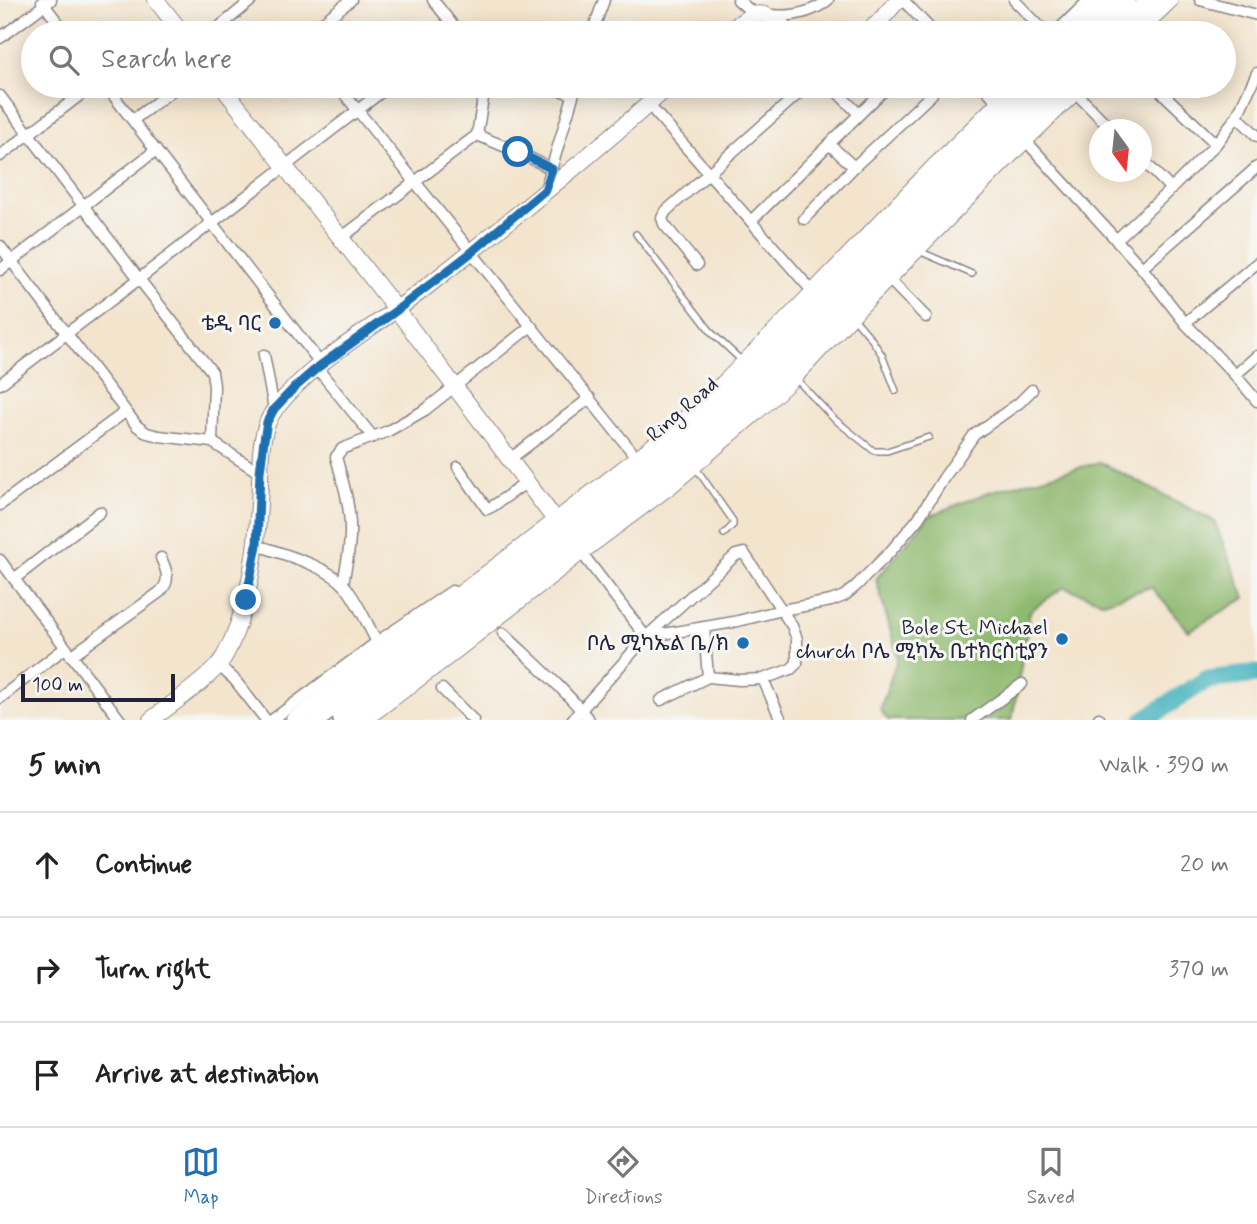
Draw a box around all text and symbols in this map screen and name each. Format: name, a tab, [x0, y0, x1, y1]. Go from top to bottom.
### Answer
search box	[21, 21, 1236, 98]
icon: search	[45, 41, 83, 79]
text: Search here	[101, 43, 232, 77]
north arrow	[1089, 119, 1152, 182]
route start	[502, 136, 533, 167]
place label: ቴዲ ባር	[201, 310, 261, 338]
marker: ቴዲ ባር	[267, 315, 283, 331]
street label: Ring Road	[641, 371, 725, 450]
route end	[230, 584, 261, 615]
place label: Bole St. Michael church ቦሌ ሚካኤ ቤተክርስቲያን	[796, 614, 1048, 666]
place label: ቦሌ ሚካኤል ቤ/ክ	[587, 630, 729, 658]
marker: Bole St. Michael church ቦሌ ሚካኤ ቤተክርስቲያን	[1054, 631, 1070, 647]
marker: ቦሌ ሚካኤል ቤ/ክ	[735, 635, 751, 651]
scale bar	[21, 671, 175, 703]
text: 100 m	[32, 673, 83, 698]
text: 5 min	[28, 746, 102, 785]
text: Walk · 390 m	[1099, 751, 1229, 781]
icon: ahead	[28, 846, 66, 884]
text: Continue	[95, 848, 192, 882]
text: 20 m	[1180, 850, 1229, 880]
icon: right	[28, 951, 66, 989]
text: Turn right	[95, 953, 211, 987]
text: 370 m	[1169, 955, 1229, 985]
icon: arrive	[28, 1056, 66, 1094]
text: Arrive at destination	[95, 1058, 319, 1092]
tab: Map	[182, 1143, 220, 1210]
tab: Directions	[584, 1143, 663, 1210]
tab: Saved	[1027, 1143, 1075, 1210]

